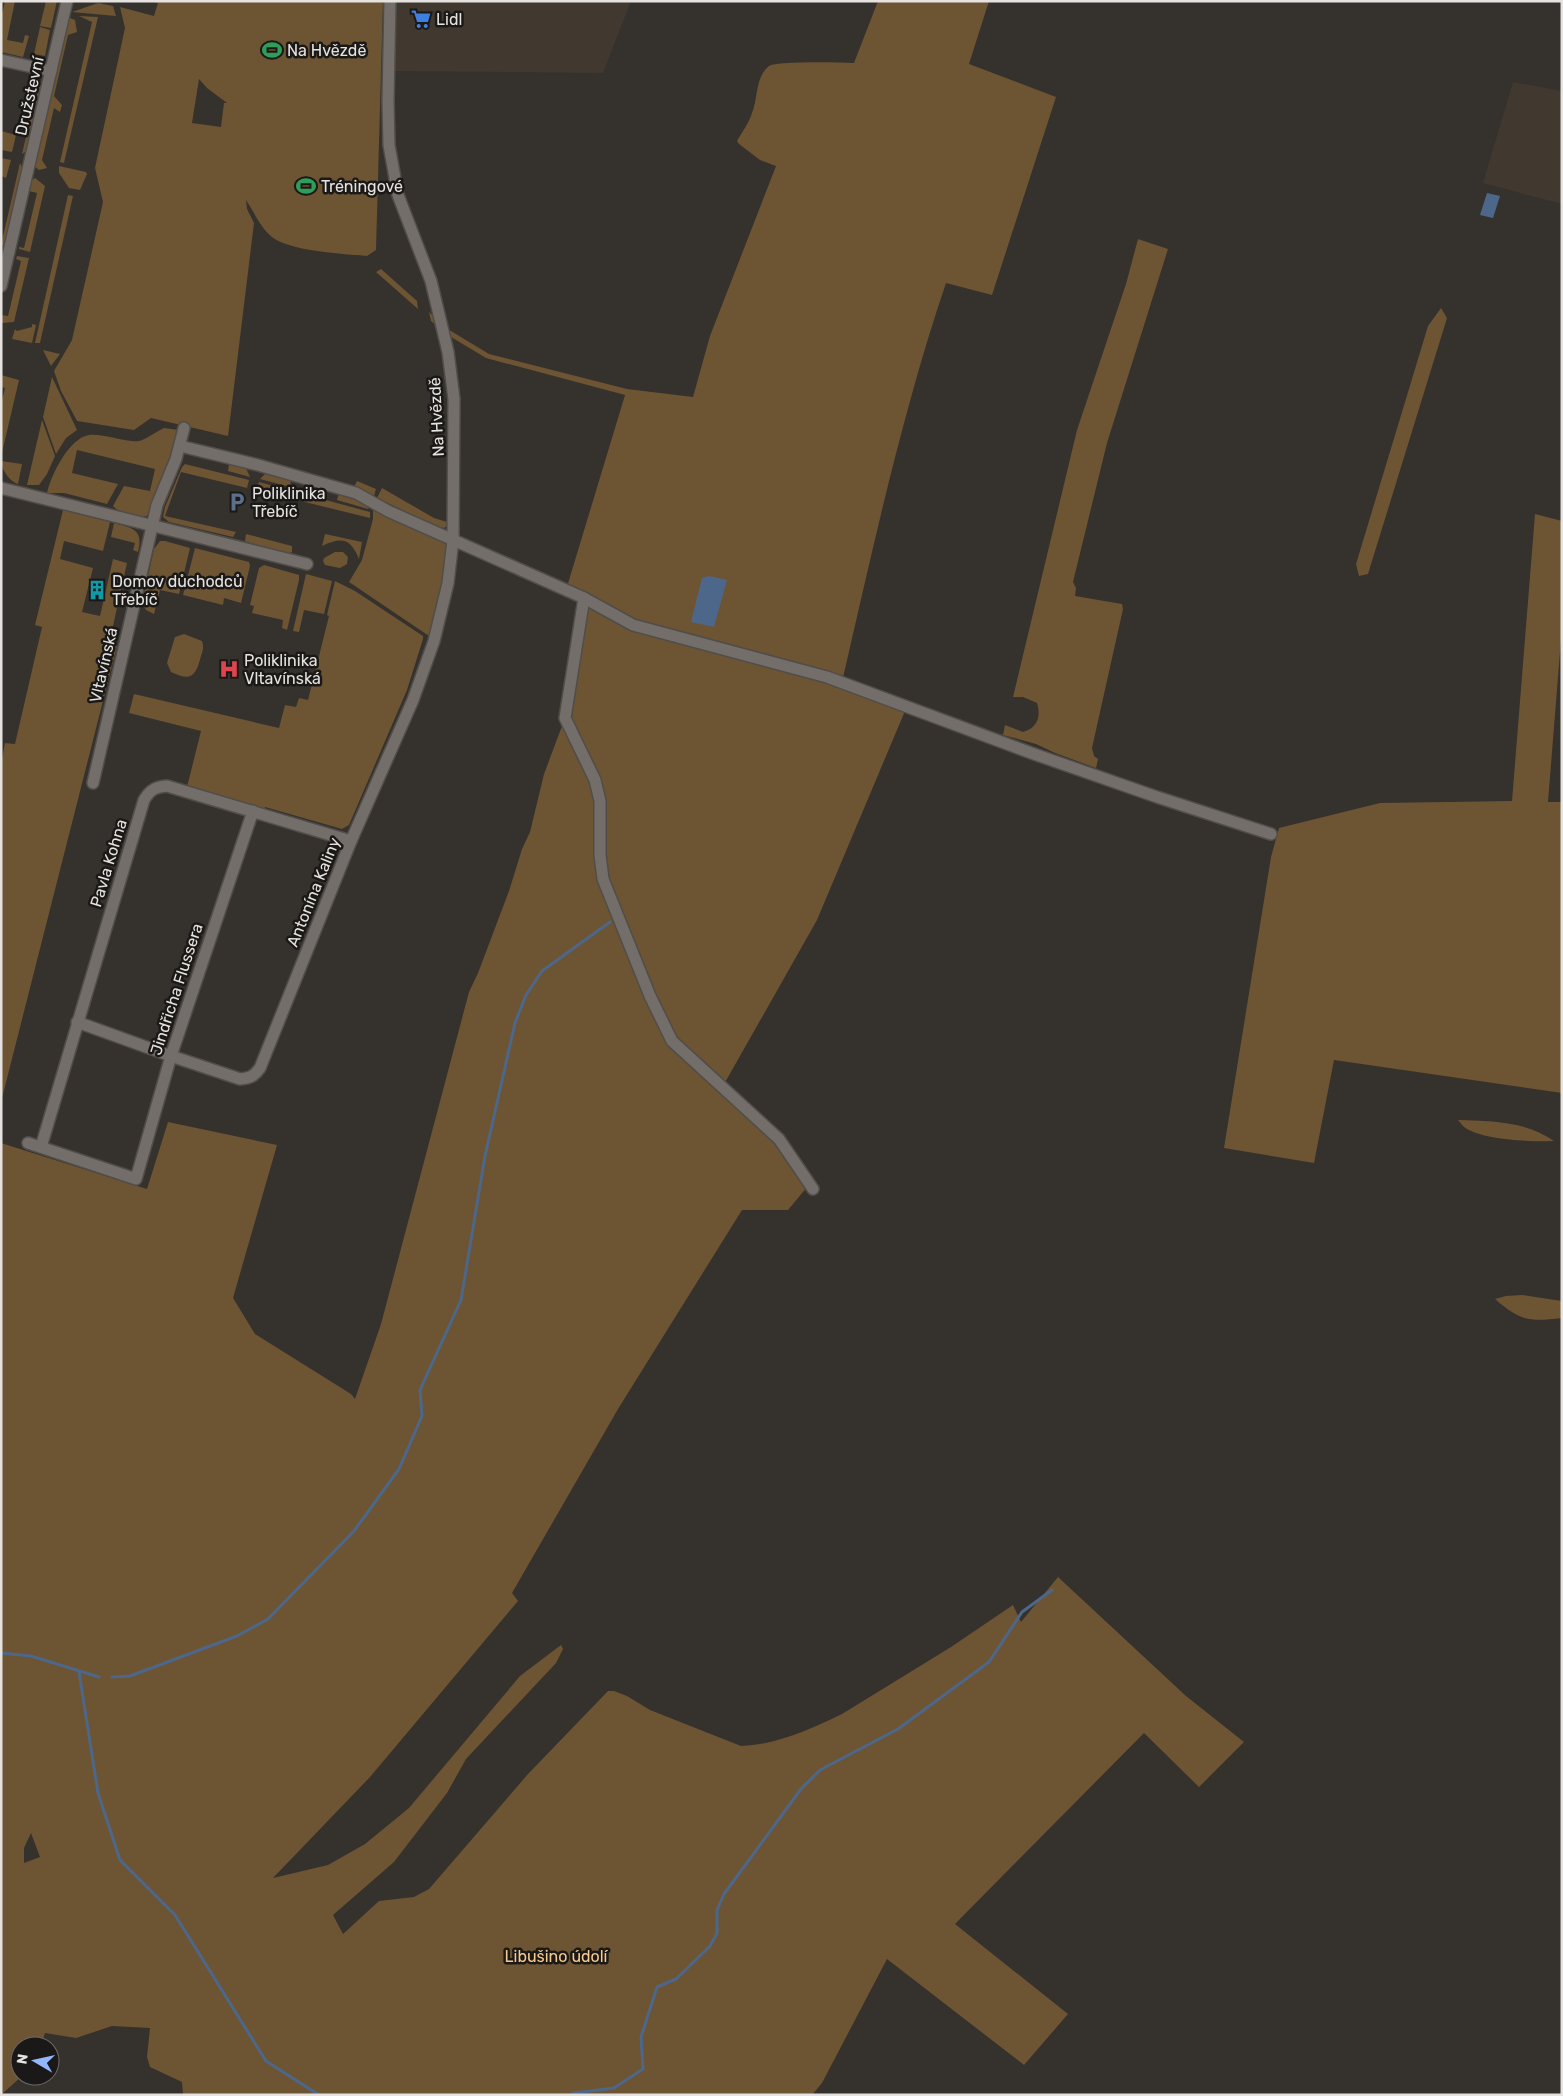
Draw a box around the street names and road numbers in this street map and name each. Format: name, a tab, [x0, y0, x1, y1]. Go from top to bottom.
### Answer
street label: Družstevní	[11, 54, 48, 137]
street label: Na Hvězdě	[425, 377, 448, 457]
street label: Vltavínská	[86, 626, 121, 705]
street label: Pavla Kohna	[86, 817, 131, 909]
street label: Antonína Kaliny	[283, 835, 344, 950]
street label: Jindřicha Flussera	[146, 921, 207, 1057]

